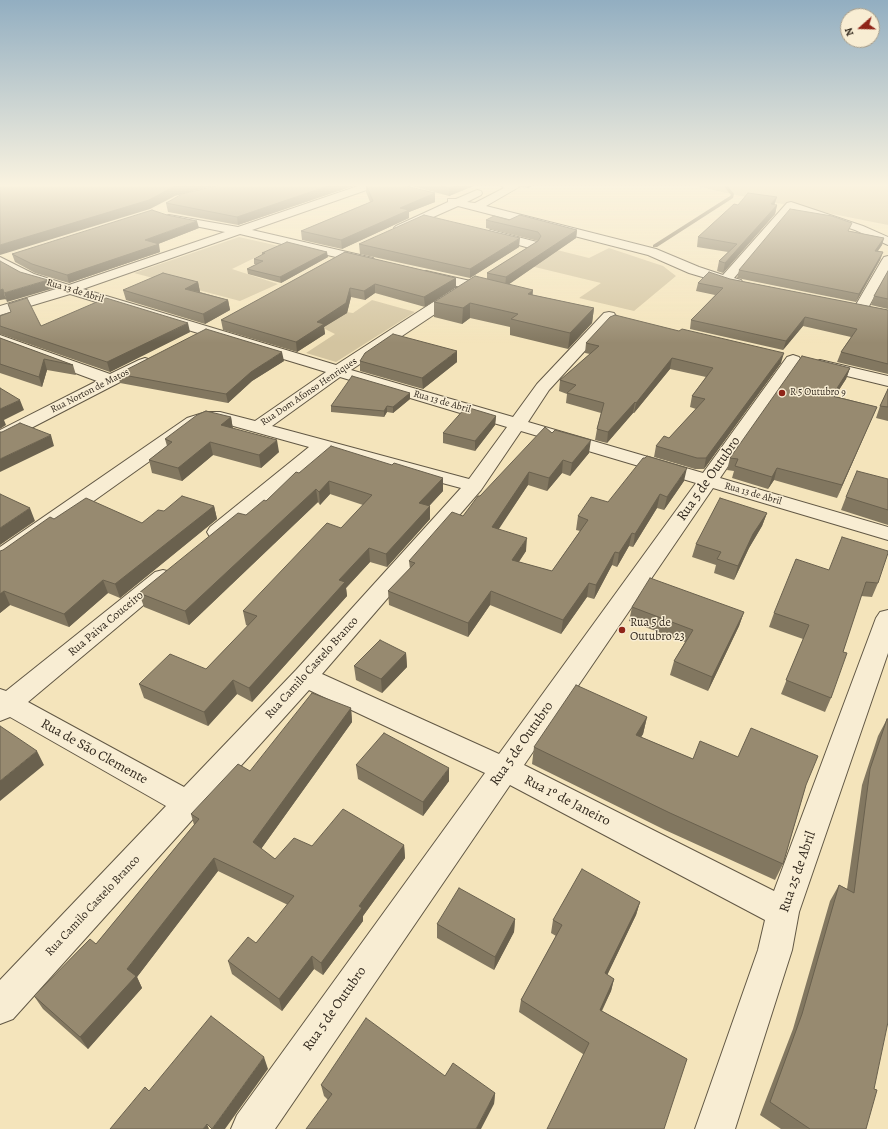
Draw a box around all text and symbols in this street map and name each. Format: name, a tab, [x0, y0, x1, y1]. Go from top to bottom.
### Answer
north arrow	[840, 8, 880, 48]
text: N	[841, 26, 858, 38]
street label: Rua 13 de Abril	[45, 277, 105, 305]
street label: Rua Dom Afonso Henriques	[259, 355, 359, 429]
street label: Rua Norton de Matos	[49, 366, 131, 416]
place label: R 5 Outubro 9	[790, 387, 846, 399]
street label: Rua 13 de Abril	[412, 388, 472, 416]
marker: R 5 Outubro 9	[777, 388, 787, 398]
street label: Rua 5 de Outubro	[674, 434, 744, 524]
street label: Rua 13 de Abril	[723, 480, 783, 508]
street label: Rua Paiva Couceiro	[65, 588, 147, 660]
street label: Rua Camilo Castelo Branco	[262, 614, 362, 722]
place label: Rua 5 de Outubro 23	[630, 616, 685, 644]
marker: Rua 5 de Outubro 23	[617, 625, 627, 635]
street label: Rua 5 de Outubro	[487, 699, 557, 789]
street label: Rua de São Clemente	[37, 716, 151, 788]
street label: Rua 1º de Janeiro	[521, 772, 613, 830]
street label: Rua 25 de Abril	[776, 829, 820, 915]
street label: Rua Camilo Castelo Branco	[43, 853, 143, 959]
street label: Rua 5 de Outubro	[300, 964, 370, 1054]

